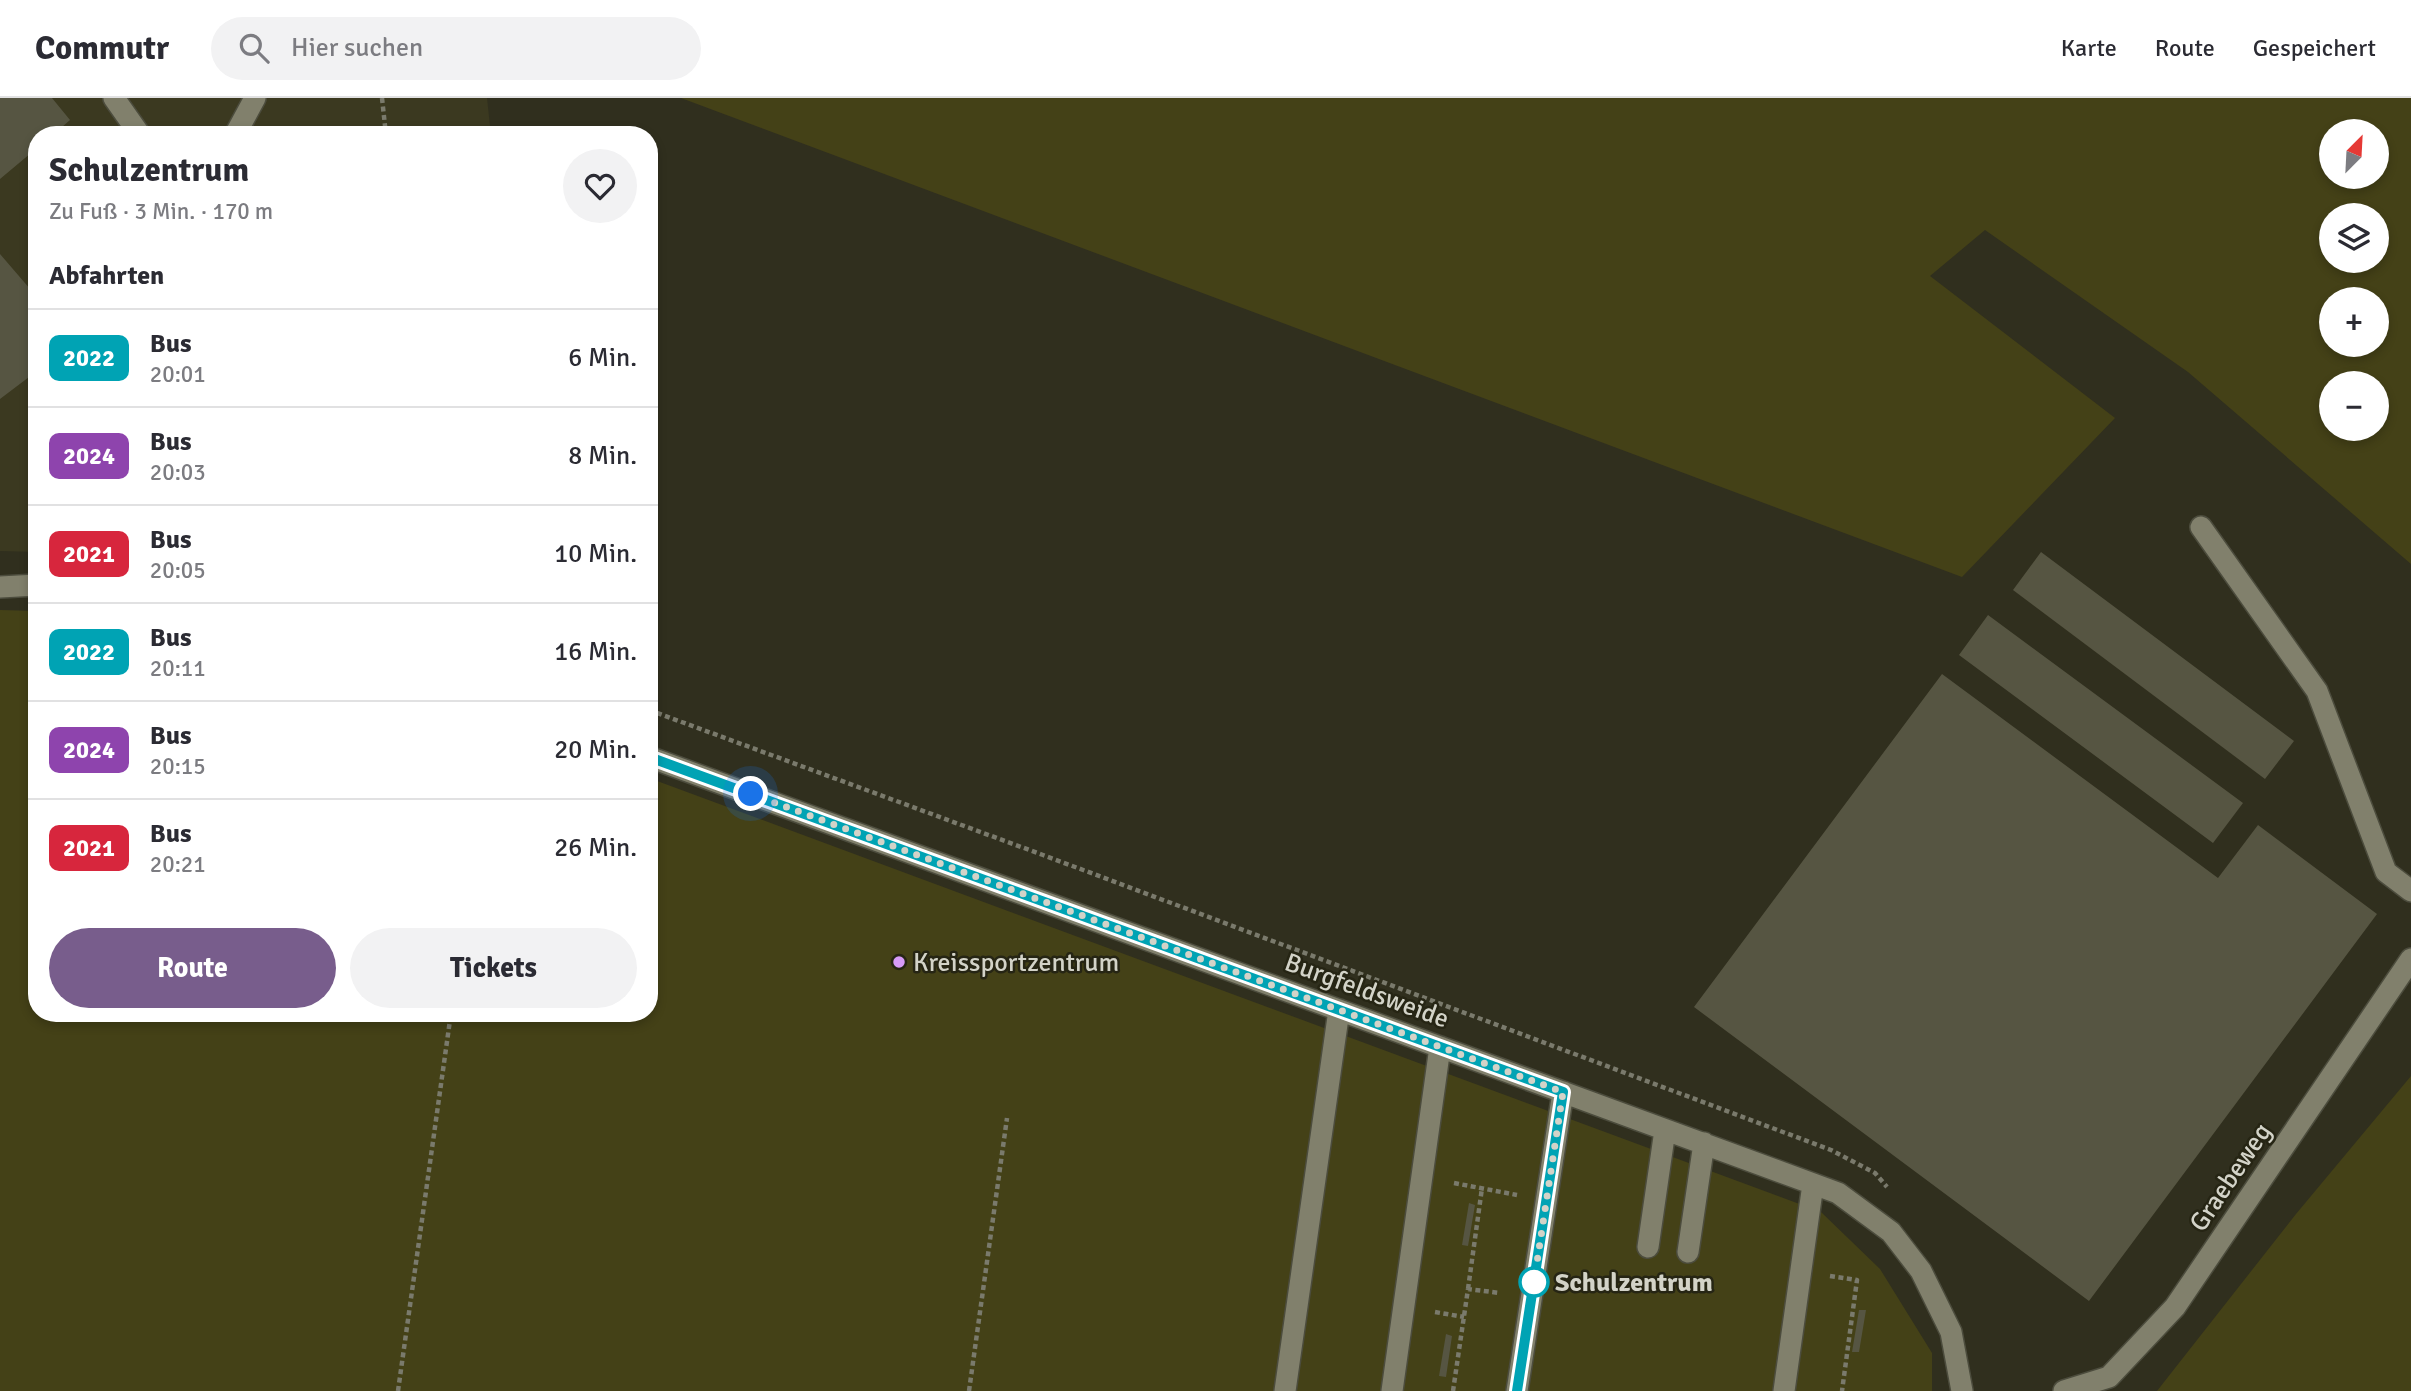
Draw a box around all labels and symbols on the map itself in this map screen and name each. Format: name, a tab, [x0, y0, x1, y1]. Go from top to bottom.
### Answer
north arrow	[2319, 119, 2389, 189]
your location	[733, 776, 768, 811]
street label: Burgfeldsweide	[1280, 946, 1453, 1035]
place label: Kreissportzentrum	[913, 947, 1119, 979]
marker: Kreissportzentrum	[891, 954, 907, 970]
street label: Graebeweg	[2183, 1117, 2279, 1238]
marker: Schulzentrum	[1519, 1267, 1549, 1297]
place label: Schulzentrum	[1555, 1267, 1713, 1299]

